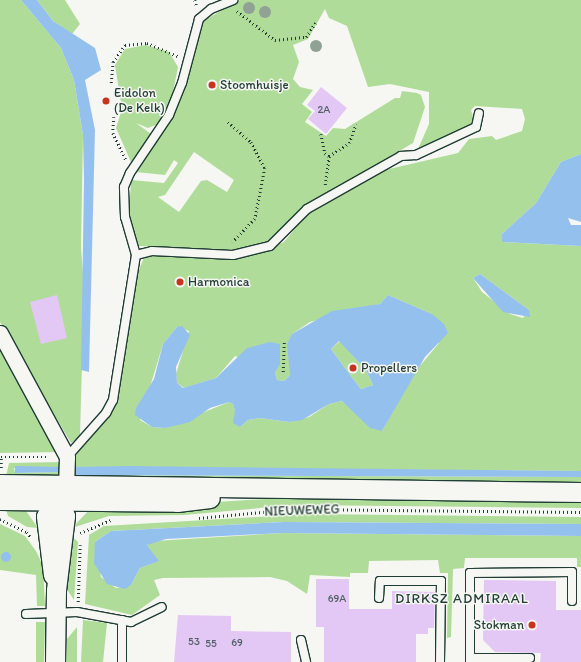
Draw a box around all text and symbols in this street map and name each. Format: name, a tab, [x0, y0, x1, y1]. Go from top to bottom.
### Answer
place label: Stoomhuisje	[220, 77, 289, 93]
marker: Stoomhuisje	[207, 80, 217, 90]
place label: Eidolon (De Kelk)	[114, 86, 165, 117]
marker: Eidolon (De Kelk)	[101, 96, 111, 106]
house number: 2A	[318, 103, 330, 117]
place label: Harmonica	[188, 274, 250, 290]
marker: Harmonica	[175, 277, 185, 287]
place label: Propellers	[361, 360, 417, 376]
marker: Propellers	[348, 363, 358, 373]
street label: NIEUWEWEG	[264, 502, 340, 520]
district label: DIRKSZ ADMIRAAL	[396, 591, 528, 607]
house number: 69A	[328, 592, 346, 606]
place label: Stokman	[474, 617, 524, 633]
marker: Stokman	[527, 620, 537, 630]
house number: 53	[188, 635, 200, 649]
house number: 69	[231, 636, 243, 650]
house number: 55	[205, 637, 217, 651]

